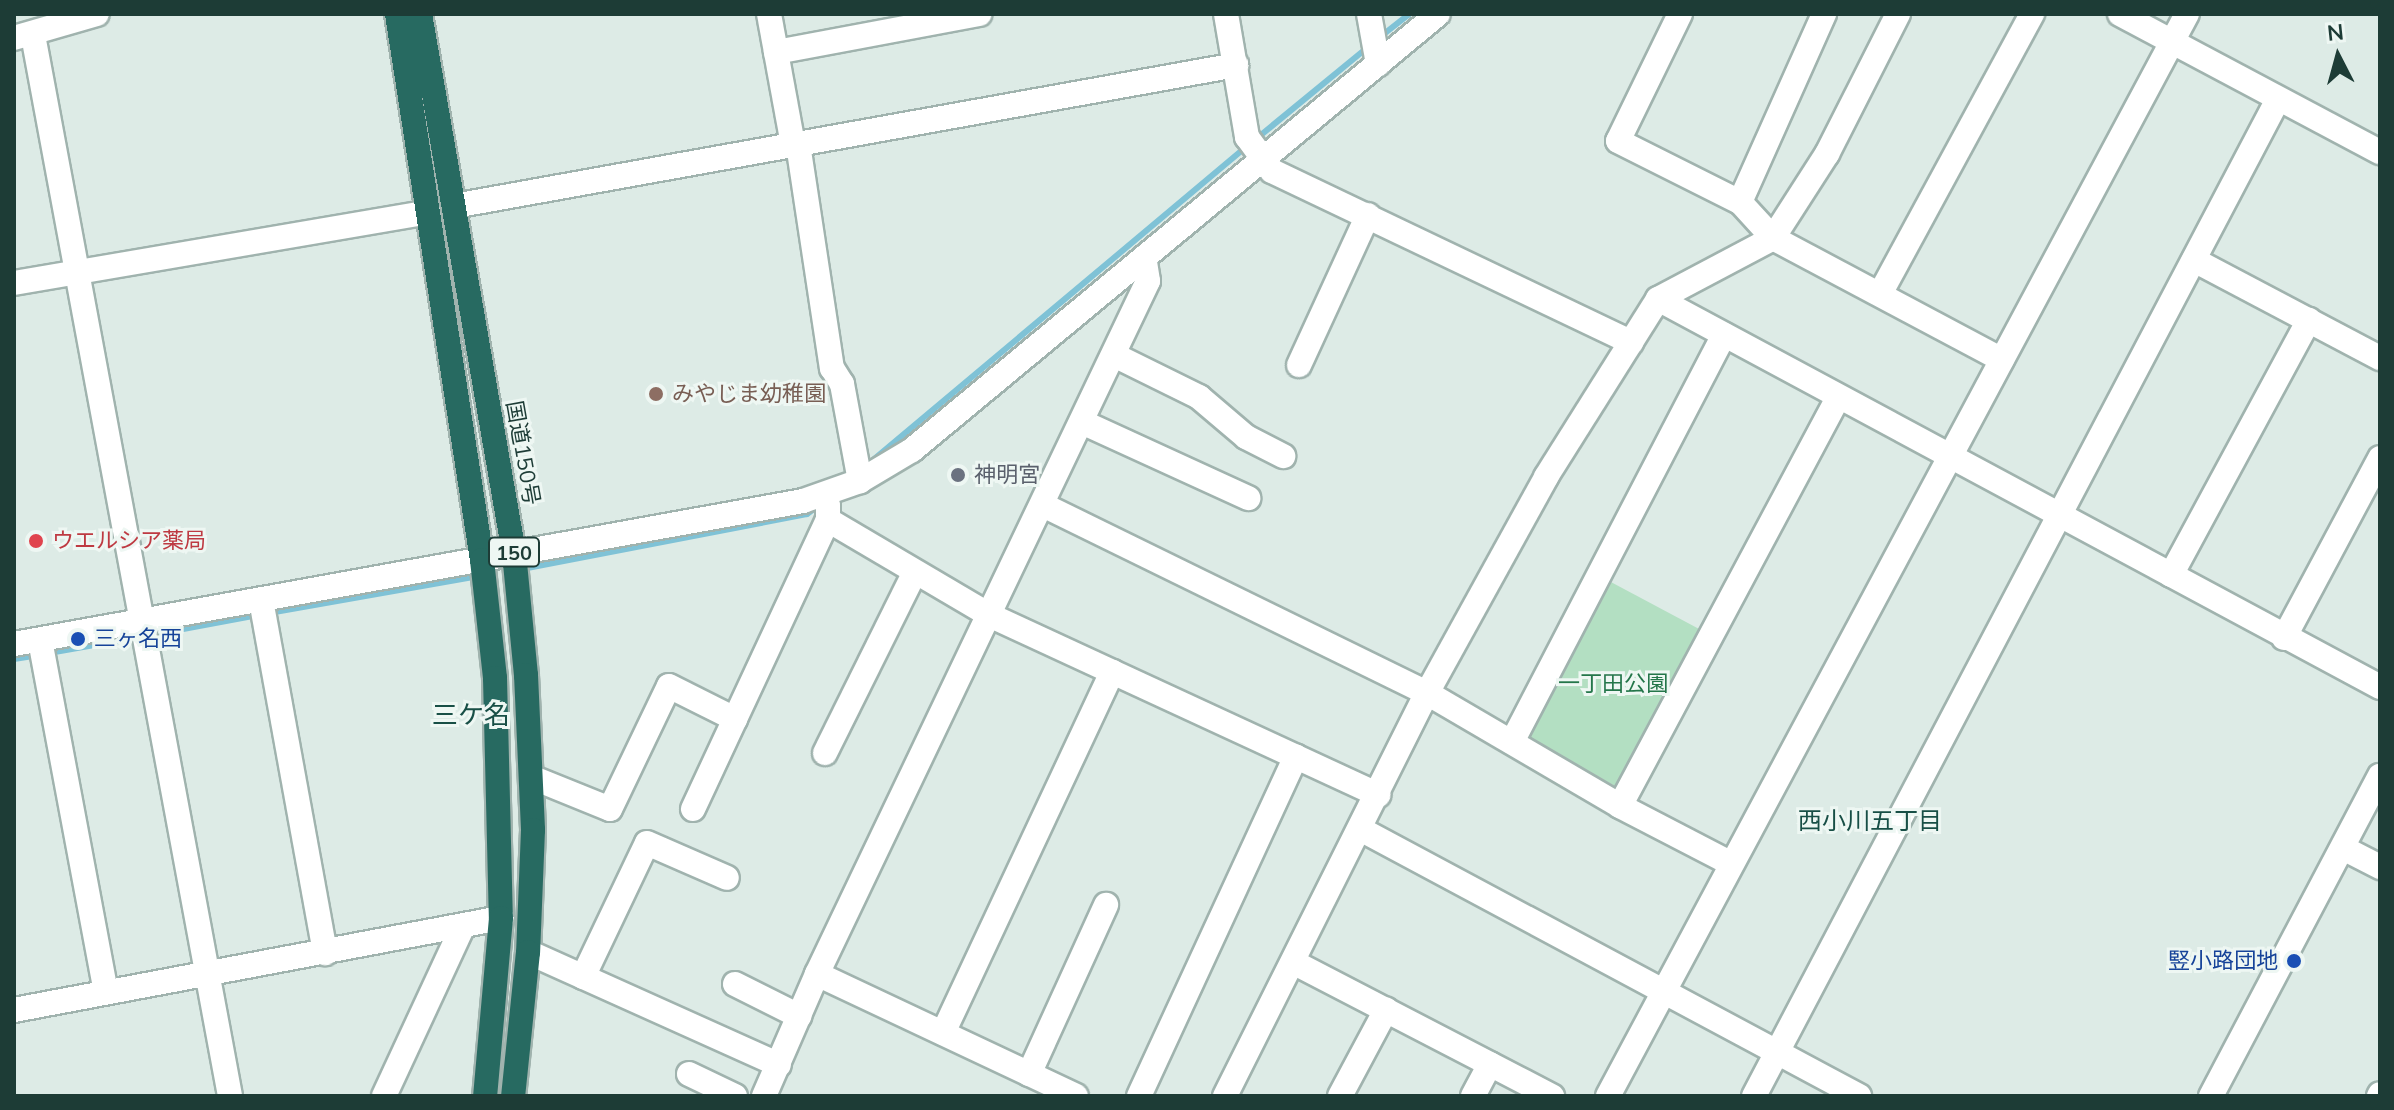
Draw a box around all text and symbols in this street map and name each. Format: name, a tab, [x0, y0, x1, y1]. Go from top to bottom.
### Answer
north arrow	[2298, 16, 2378, 96]
text: N	[2326, 17, 2345, 47]
place label: みやじま幼稚園	[672, 381, 826, 407]
marker: みやじま幼稚園	[647, 385, 665, 403]
street label: 国道150号	[501, 399, 545, 507]
place label: 神明宮	[974, 462, 1040, 488]
marker: 神明宮	[949, 466, 967, 484]
place label: ウエルシア薬局	[52, 528, 206, 554]
marker: ウエルシア薬局	[27, 532, 45, 550]
road number: 150	[488, 536, 540, 568]
place label: 三ヶ名西	[94, 626, 182, 652]
marker: 三ヶ名西	[69, 630, 87, 648]
park label: 一丁田公園	[1558, 671, 1668, 697]
district label: 三ケ名	[432, 699, 510, 731]
district label: 西小川五丁目	[1798, 807, 1942, 835]
place label: 竪小路団地	[2168, 948, 2278, 974]
marker: 竪小路団地	[2285, 952, 2303, 970]

